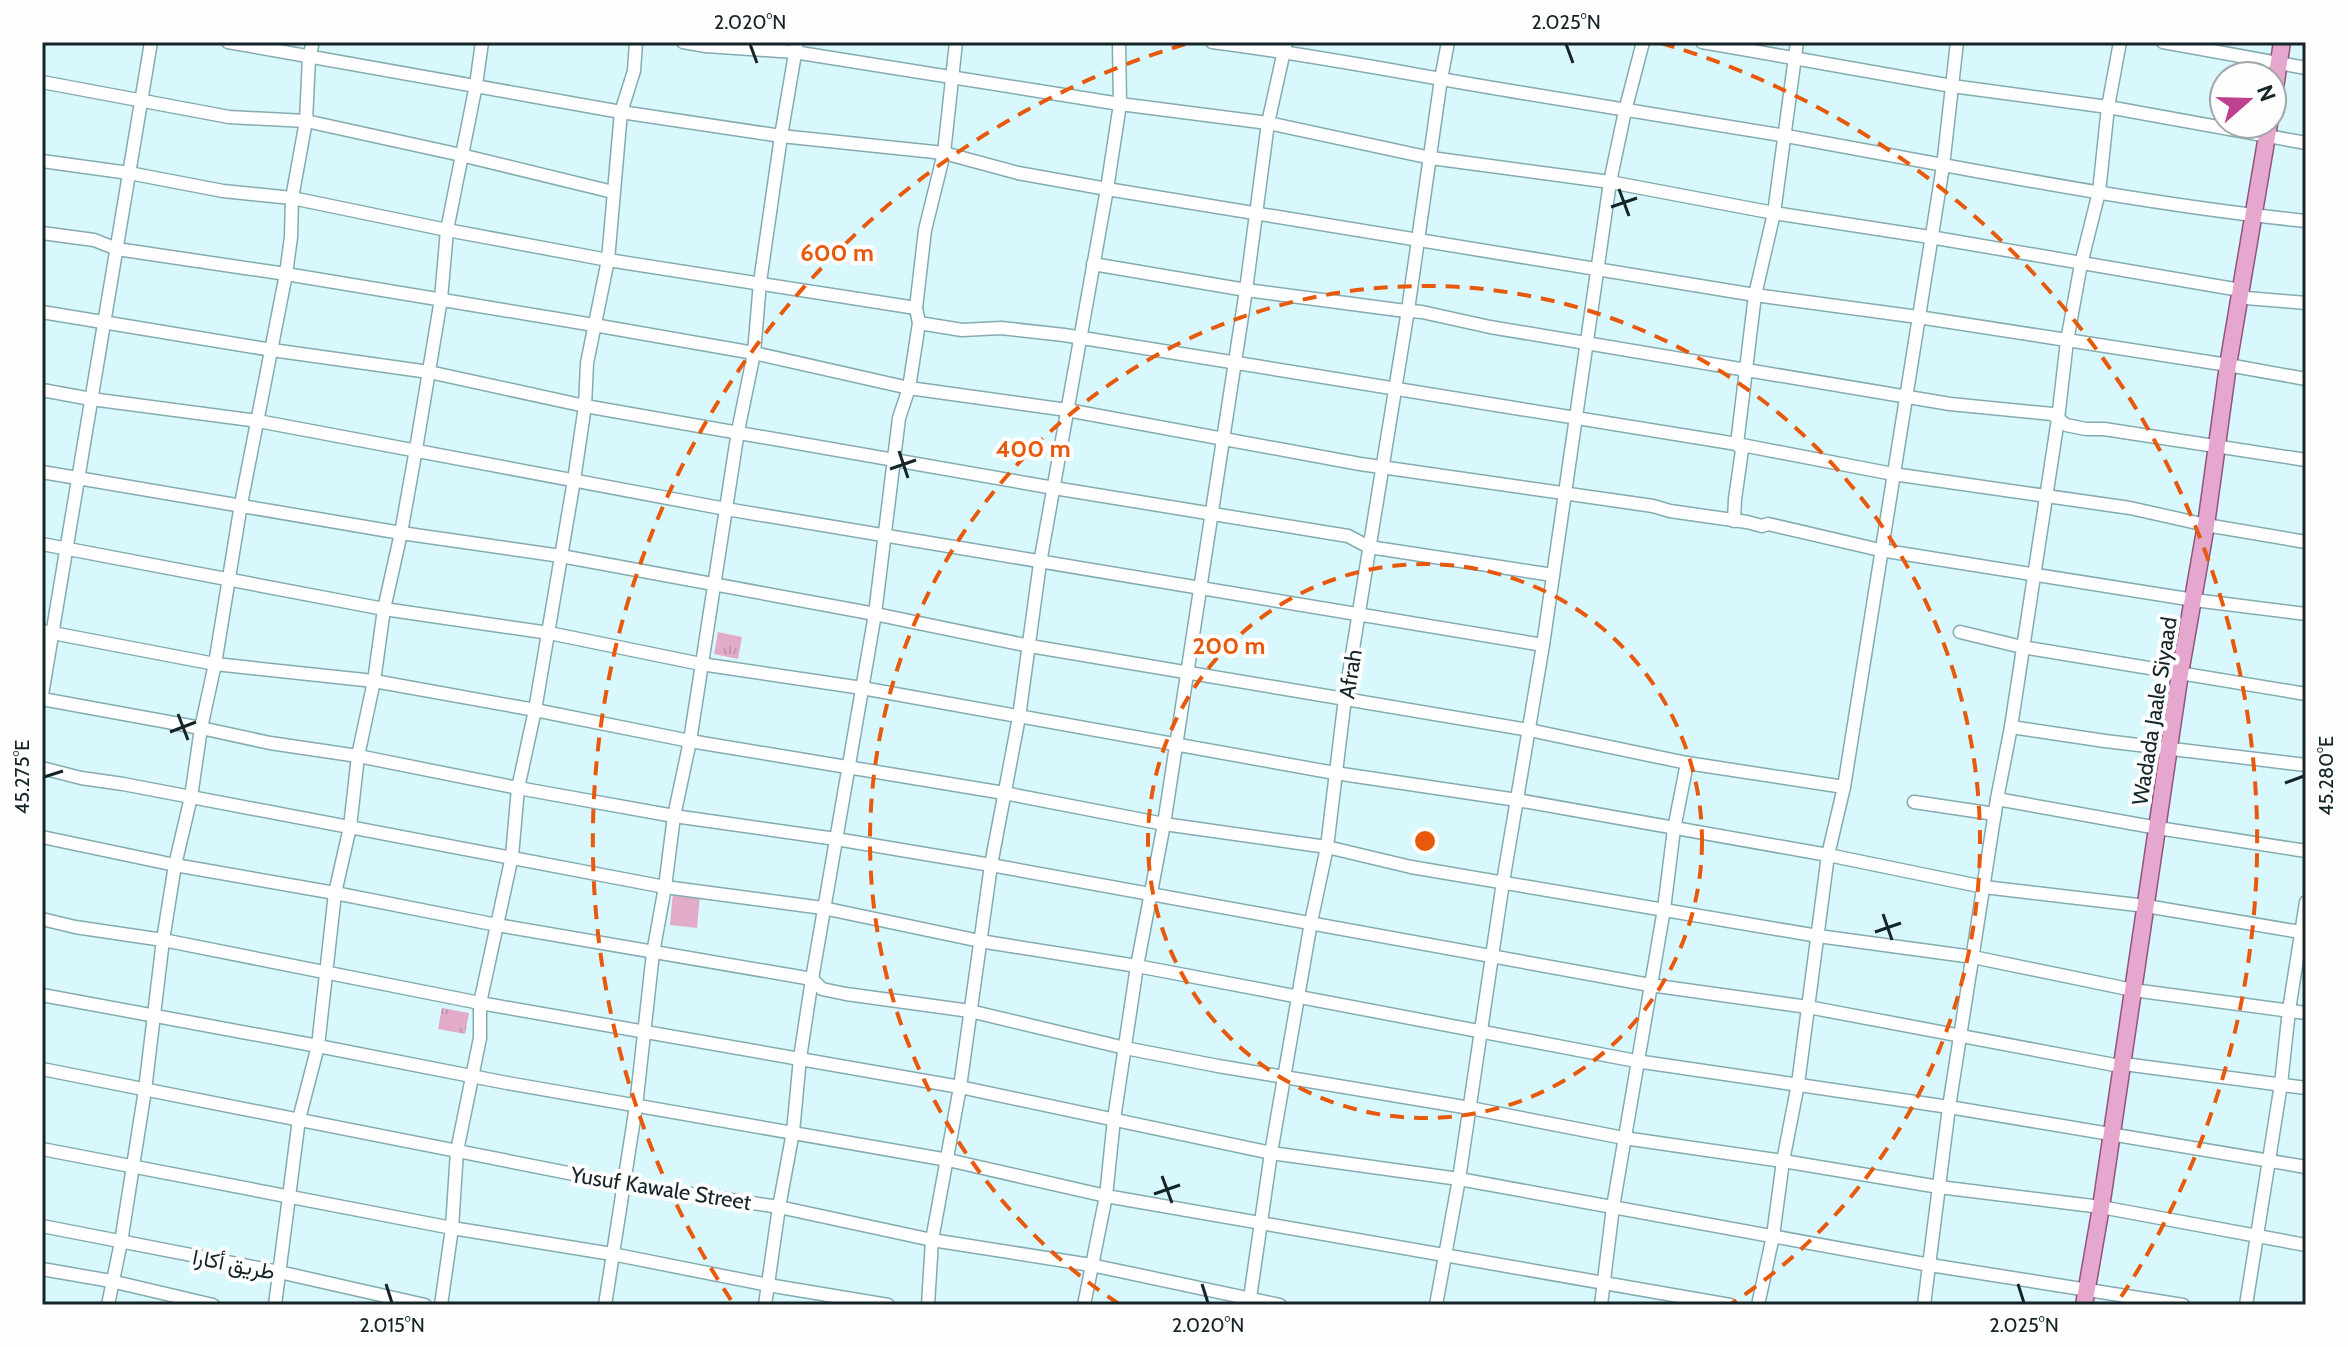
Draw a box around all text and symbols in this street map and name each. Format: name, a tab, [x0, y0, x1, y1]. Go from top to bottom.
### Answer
text: 2.020°N	[714, 10, 786, 34]
text: 2.025°N	[1531, 10, 1601, 34]
north arrow	[2208, 60, 2288, 140]
text: N	[2251, 81, 2282, 105]
text: 600 m	[800, 238, 874, 267]
text: 400 m	[995, 434, 1071, 463]
street label: Wadada Jaale Siyaad	[2126, 615, 2183, 807]
text: 200 m	[1193, 631, 1265, 660]
street label: Afrah	[1333, 647, 1368, 701]
text: 45.280°E	[2314, 736, 2338, 816]
text: 45.275°E	[10, 740, 34, 814]
centre of rings	[1411, 827, 1439, 855]
street label: Yusuf Kawale Street	[568, 1161, 754, 1216]
street label: طريق أكارا	[190, 1243, 277, 1286]
text: 2.015°N	[359, 1313, 425, 1337]
text: 2.020°N	[1172, 1313, 1244, 1337]
text: 2.025°N	[1989, 1313, 2059, 1337]

